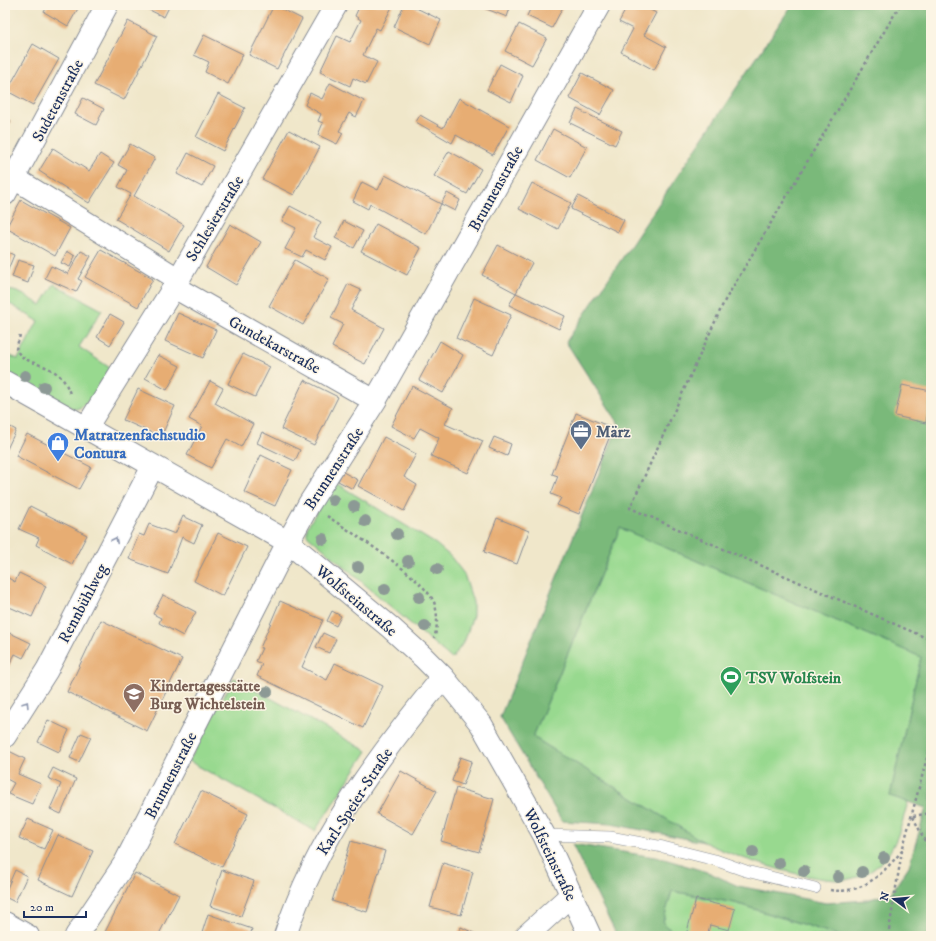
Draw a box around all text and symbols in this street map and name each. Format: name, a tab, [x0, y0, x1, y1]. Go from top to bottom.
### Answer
street label: Sudetenstraße	[28, 56, 88, 145]
street label: Brunnenstraße	[464, 142, 528, 235]
street label: Schlesierstraße	[181, 172, 249, 265]
street label: Gundekarstraße	[225, 311, 324, 379]
office icon: März	[568, 418, 594, 451]
place label: März	[596, 422, 630, 442]
street label: Brunnenstraße	[300, 423, 368, 514]
place label: Matratzenfachstudio Contura	[74, 425, 206, 463]
shop icon: Matratzenfachstudio Contura	[45, 430, 71, 463]
one-way arrow	[110, 537, 117, 544]
street label: Rennbühlweg	[54, 560, 112, 646]
street label: Wolfsteinstraße	[311, 560, 402, 641]
sports icon: TSV Wolfstein	[718, 664, 744, 697]
place label: TSV Wolfstein	[745, 668, 842, 688]
place label: Kindertagesstätte Burg Wichtelstein	[150, 676, 266, 714]
school or university icon: Kindertagesstätte Burg Wichtelstein	[121, 681, 147, 714]
one-way arrow	[21, 701, 28, 708]
street label: Brunnenstraße	[140, 728, 202, 822]
street label: Karl-Speier-Straße	[313, 744, 397, 859]
street label: Wolfsteinstraße	[519, 804, 581, 904]
north arrow	[874, 879, 914, 919]
text: N	[877, 890, 893, 903]
scale bar	[24, 893, 86, 919]
text: 20 m	[30, 900, 54, 915]

